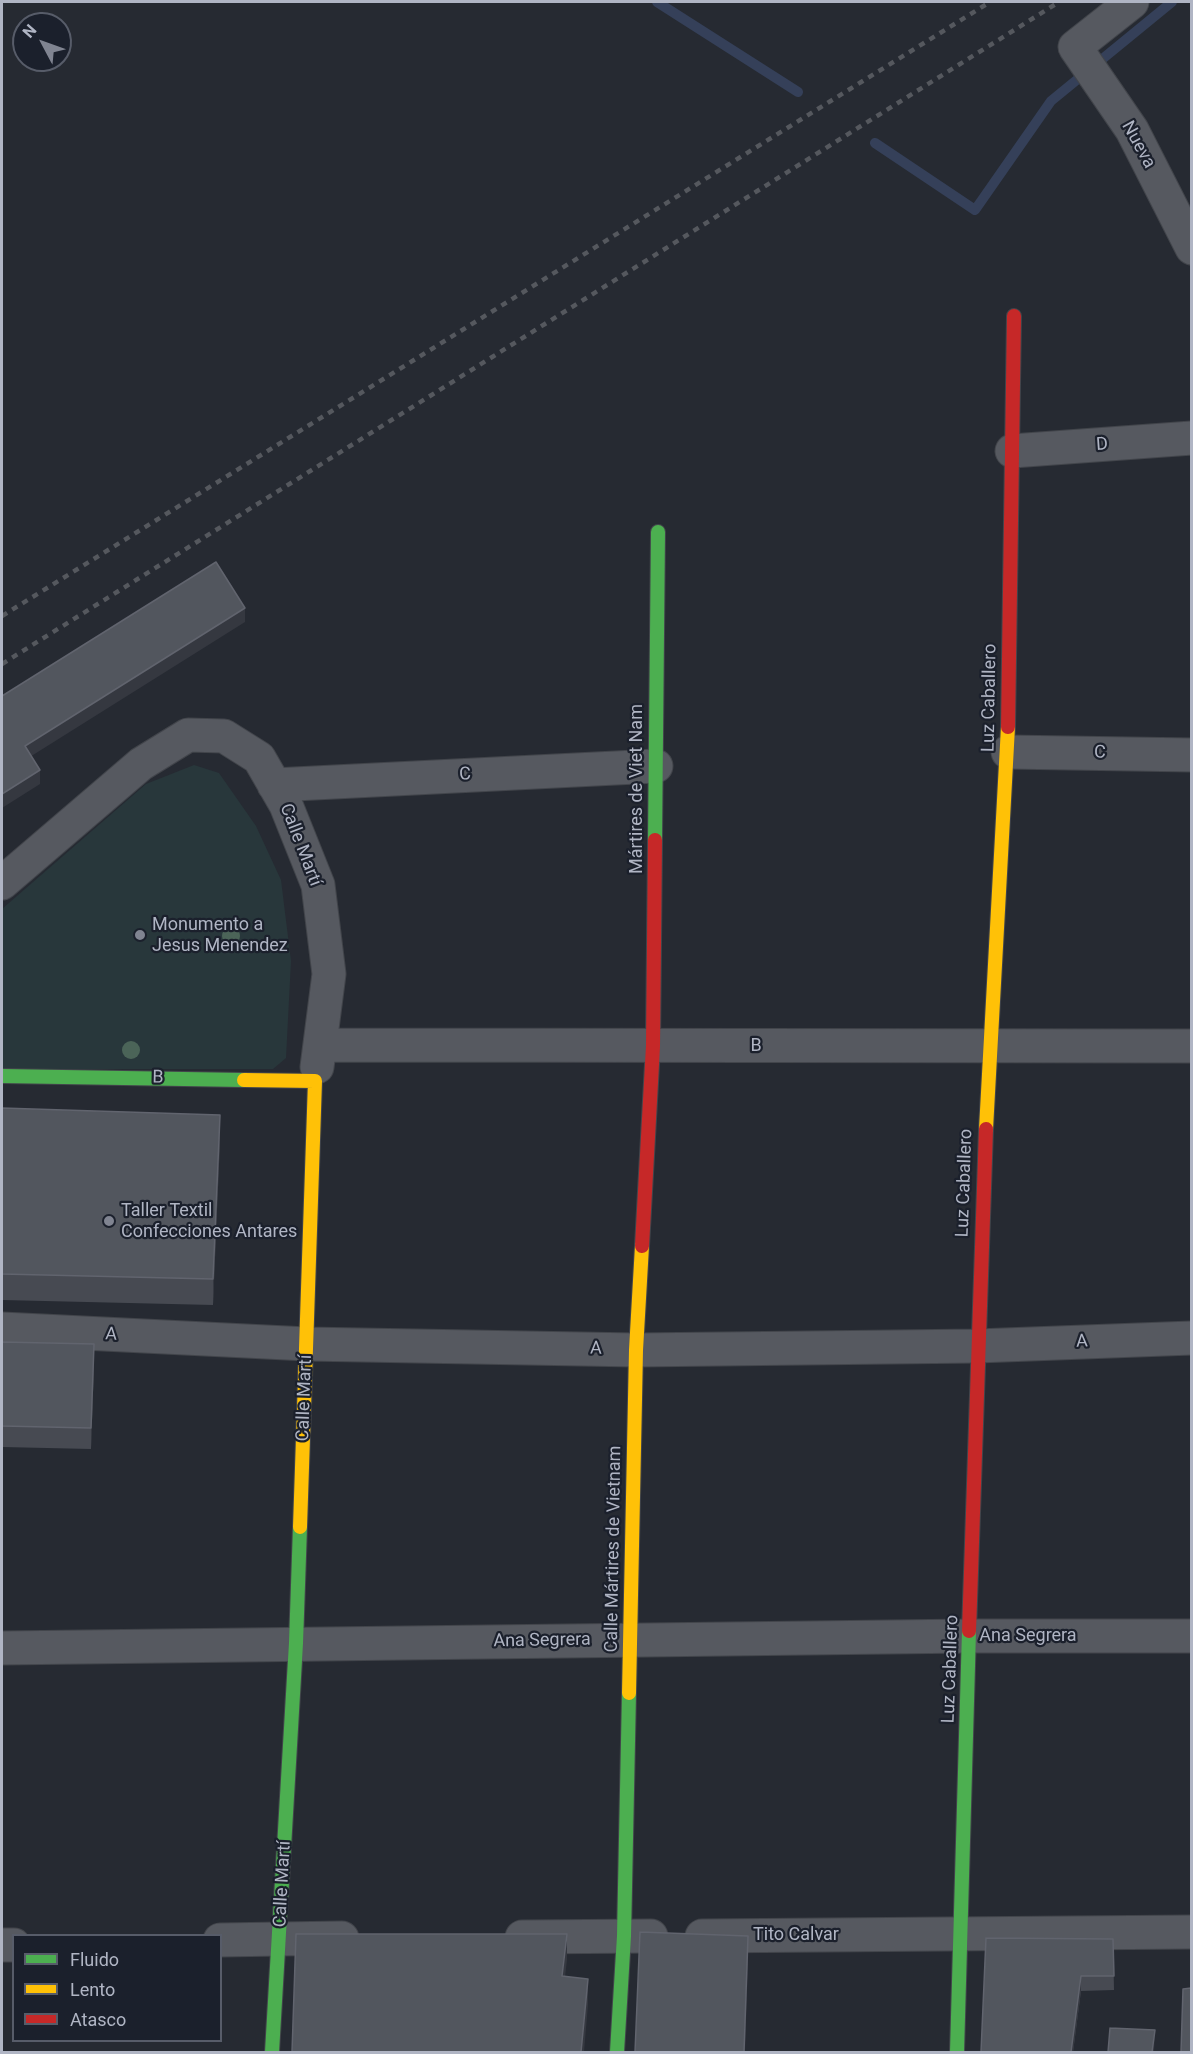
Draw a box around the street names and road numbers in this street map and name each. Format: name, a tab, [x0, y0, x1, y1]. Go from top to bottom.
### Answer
street label: Nueva	[1116, 118, 1160, 172]
street label: D	[1095, 434, 1109, 456]
street label: Luz Caballero	[978, 644, 1002, 752]
street label: Mártires de Viet Nam	[626, 704, 648, 874]
street label: C	[1094, 742, 1106, 764]
street label: C	[459, 764, 471, 786]
street label: Calle Martí	[274, 801, 326, 889]
street label: B	[750, 1035, 762, 1057]
street label: B	[152, 1067, 164, 1089]
street label: Luz Caballero	[952, 1128, 978, 1238]
street label: A	[105, 1324, 117, 1346]
street label: A	[1076, 1331, 1088, 1353]
street label: A	[590, 1338, 602, 1360]
street label: Calle Martí	[293, 1354, 317, 1442]
street label: Calle Mártires de Vietnam	[601, 1445, 627, 1653]
street label: Luz Caballero	[938, 1614, 964, 1724]
street label: Ana Segrera	[979, 1625, 1077, 1647]
street label: Ana Segrera	[493, 1629, 591, 1653]
street label: Calle Martí	[270, 1840, 296, 1928]
street label: Tito Calvar	[753, 1924, 839, 1946]

